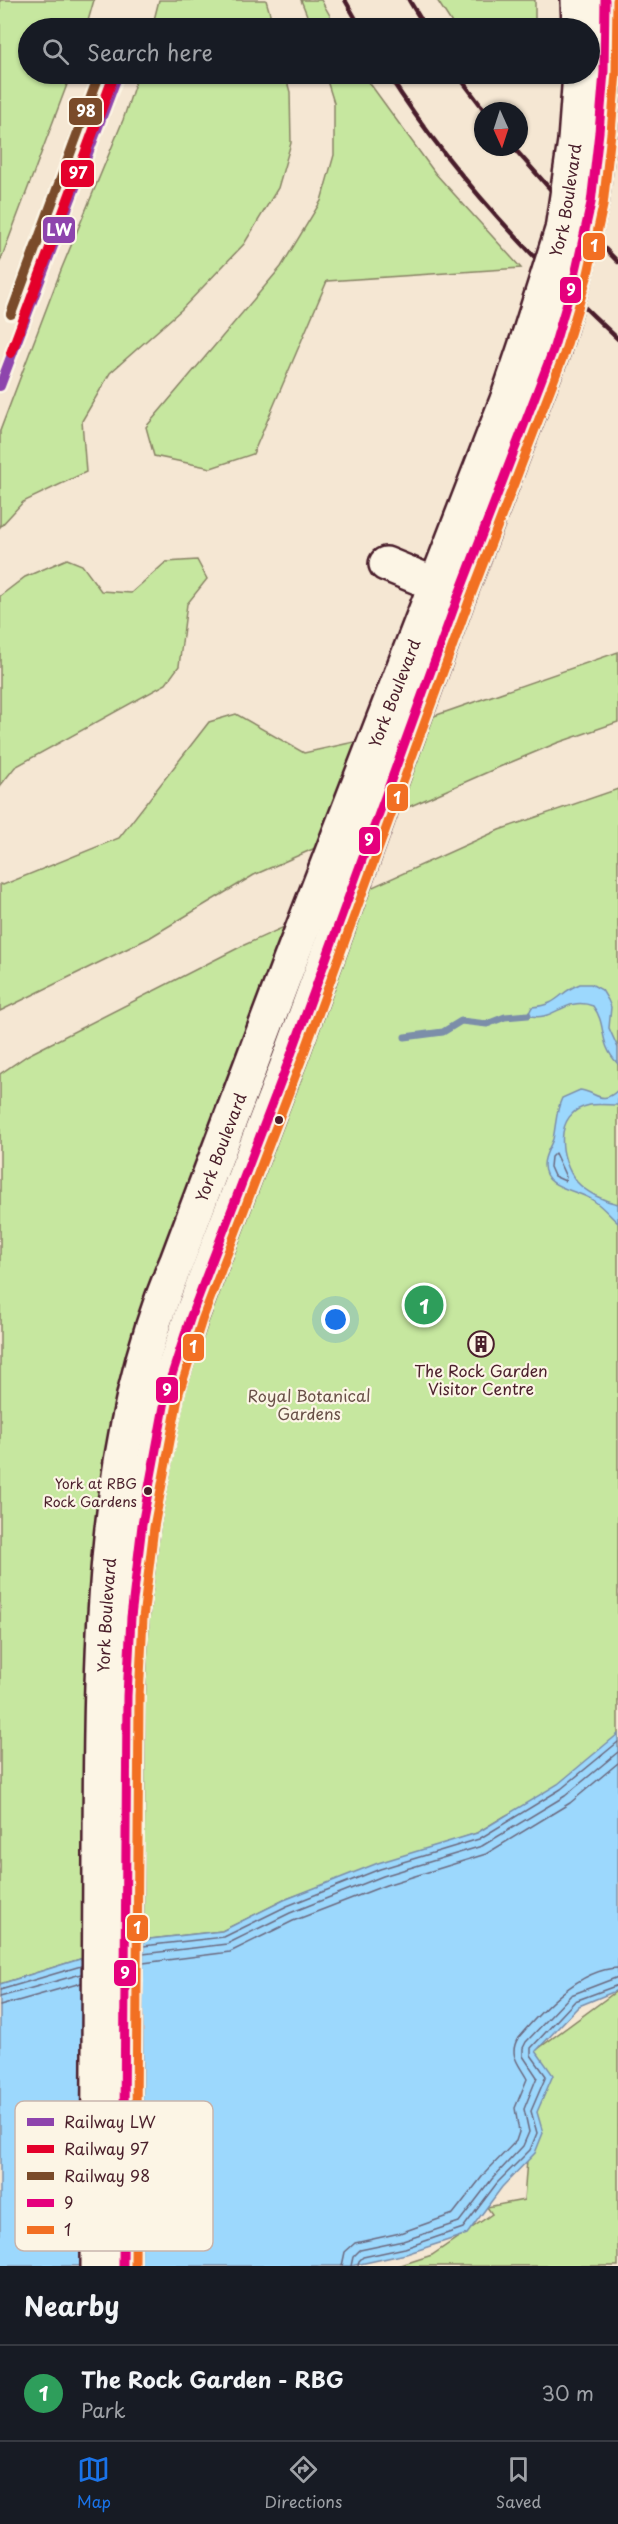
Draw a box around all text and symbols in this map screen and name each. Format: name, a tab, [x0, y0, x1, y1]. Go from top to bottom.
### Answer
search box	[18, 18, 600, 84]
icon: search	[39, 35, 72, 68]
text: Search here	[87, 35, 213, 68]
line badge: 98	[68, 97, 103, 126]
text: 98	[76, 98, 96, 122]
north arrow	[474, 102, 528, 156]
street label: York Boulevard	[542, 142, 587, 260]
line badge: 97	[60, 159, 95, 188]
text: 97	[69, 160, 88, 184]
line badge: LW	[42, 216, 76, 244]
text: LW	[46, 217, 72, 241]
line badge: 1	[582, 232, 606, 261]
text: 1	[590, 233, 598, 257]
line badge: 9	[559, 276, 582, 304]
text: 9	[566, 277, 576, 301]
street label: York Boulevard	[362, 635, 426, 751]
line badge: 1	[386, 783, 409, 812]
text: 1	[393, 785, 401, 809]
line badge: 9	[358, 826, 381, 855]
text: 9	[364, 827, 374, 851]
street label: York Boulevard	[189, 1089, 251, 1205]
unlabelled marker	[273, 1114, 285, 1126]
pin: 1	[404, 1282, 444, 1328]
your location	[321, 1305, 350, 1334]
building icon: The Rock Garden Visitor Centre	[466, 1329, 496, 1359]
line badge: 1	[182, 1333, 205, 1362]
text: 1	[189, 1334, 197, 1358]
place label: The Rock Garden Visitor Centre	[414, 1358, 548, 1400]
line badge: 9	[155, 1376, 179, 1404]
text: 9	[162, 1377, 172, 1401]
park label: Royal Botanical Gardens	[247, 1383, 371, 1425]
place label: York at RBG Rock Gardens	[43, 1473, 137, 1512]
marker: York at RBG Rock Gardens	[142, 1485, 154, 1497]
street label: York Boulevard	[90, 1557, 121, 1673]
line badge: 1	[126, 1914, 149, 1942]
text: 1	[133, 1915, 141, 1939]
line badge: 9	[113, 1959, 137, 1987]
text: 9	[120, 1960, 130, 1984]
legend	[15, 2101, 213, 2251]
text: Railway LW	[64, 2109, 156, 2133]
text: Railway 97	[64, 2136, 149, 2160]
text: Railway 98	[64, 2163, 150, 2187]
text: 9	[64, 2190, 73, 2214]
text: 1	[64, 2217, 71, 2241]
text: Nearby	[24, 2286, 119, 2325]
text: The Rock Garden - RBG	[81, 2362, 344, 2395]
text: 1	[39, 2378, 48, 2408]
text: 30 m	[541, 2378, 594, 2408]
text: Park	[81, 2395, 126, 2425]
tab: Map	[77, 2453, 111, 2513]
tab: Directions	[264, 2453, 342, 2513]
tab: Saved	[496, 2453, 541, 2513]

